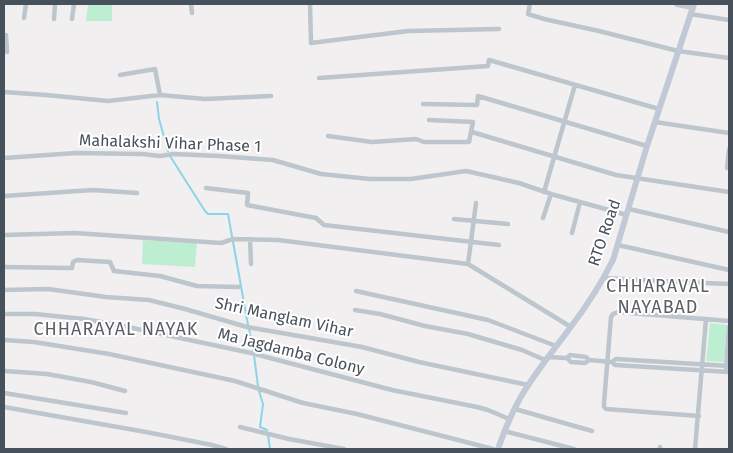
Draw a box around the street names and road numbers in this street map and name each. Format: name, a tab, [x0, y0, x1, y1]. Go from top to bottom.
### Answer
street label: Mahalakshi Vihar Phase 1	[79, 131, 261, 157]
street label: RTO Road	[585, 197, 625, 269]
street label: Shri Manglam Vihar	[213, 294, 355, 342]
street label: Ma Jagdamba Colony	[216, 325, 366, 379]

